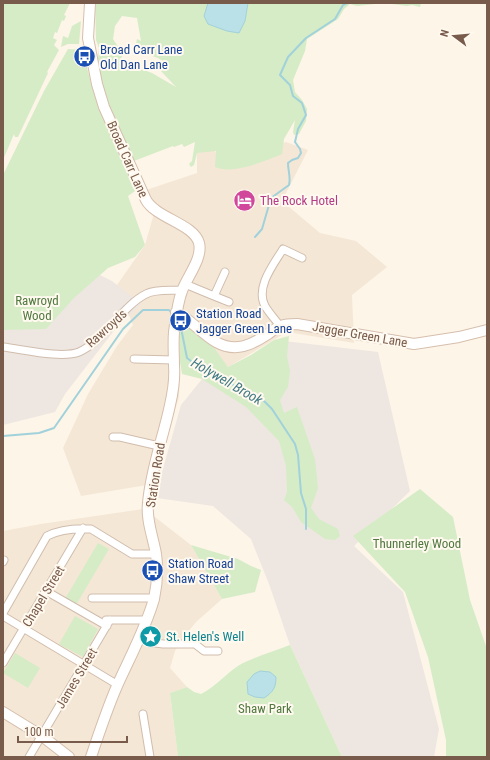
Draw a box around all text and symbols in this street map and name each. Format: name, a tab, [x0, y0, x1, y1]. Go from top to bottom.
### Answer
north arrow	[434, 16, 474, 56]
text: N	[438, 28, 452, 38]
place label: Broad Carr Lane Old Dan Lane	[100, 42, 182, 72]
bus stop icon: Broad Carr Lane Old Dan Lane	[71, 43, 97, 69]
street label: Broad Carr Lane	[104, 119, 151, 200]
hotel icon: The Rock Hotel	[231, 187, 257, 213]
place label: The Rock Hotel	[260, 193, 338, 208]
park label: Rawroyd Wood	[15, 293, 59, 323]
street label: Rawroyds	[83, 306, 130, 351]
place label: Station Road Jagger Green Lane	[196, 306, 292, 336]
bus stop icon: Station Road Jagger Green Lane	[168, 307, 194, 333]
street label: Jagger Green Lane	[311, 319, 409, 350]
water label: Holywell Brook	[188, 354, 266, 408]
street label: Station Road	[143, 442, 168, 509]
park label: Thunnerley Wood	[373, 536, 461, 551]
place label: Station Road Shaw Street	[168, 556, 234, 586]
bus stop icon: Station Road Shaw Street	[139, 557, 165, 583]
street label: Chapel Street	[19, 563, 68, 630]
place icon: St. Helen's Well	[137, 623, 163, 649]
place label: St. Helen's Well	[166, 629, 244, 644]
street label: James Street	[53, 645, 100, 711]
park label: Shaw Park	[238, 701, 292, 716]
scale bar	[18, 718, 127, 744]
text: 100 m	[24, 725, 54, 739]

